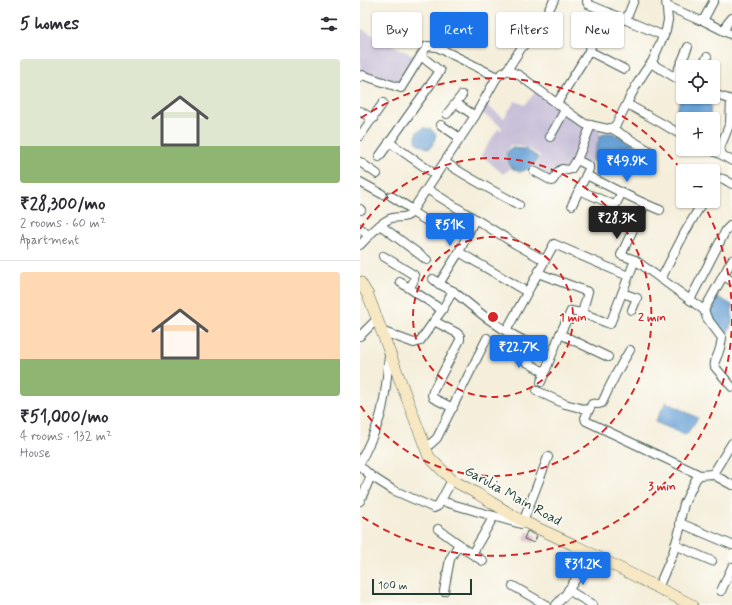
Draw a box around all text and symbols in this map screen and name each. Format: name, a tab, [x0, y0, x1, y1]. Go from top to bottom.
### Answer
chip: Buy	[372, 12, 422, 48]
chip: Rent	[430, 12, 488, 48]
chip: Filters	[496, 12, 563, 48]
chip: New	[571, 12, 624, 48]
text: 5 homes	[20, 13, 79, 35]
icon: filters	[318, 13, 340, 35]
map controls	[676, 60, 720, 208]
button: locate	[676, 60, 720, 104]
icon: home	[144, 85, 216, 157]
button: +	[676, 112, 720, 156]
pin: ₹49.9K	[594, 149, 660, 183]
text: ₹49.9K	[606, 153, 648, 170]
button: −	[676, 164, 720, 208]
text: ₹28,300/mo	[20, 193, 105, 215]
pin: ₹28.3K	[584, 206, 650, 240]
text: ₹28.3K	[598, 210, 636, 227]
pin: ₹51K	[426, 213, 474, 247]
text: 2 rooms · 60 m²	[20, 215, 106, 232]
text: ₹51K	[435, 217, 465, 234]
text: Apartment	[20, 232, 79, 249]
icon: home	[144, 298, 216, 370]
centre of rings	[486, 310, 500, 324]
text: 1 min	[559, 310, 587, 326]
text: 2 min	[638, 310, 666, 326]
pin: ₹22.7K	[486, 335, 552, 369]
text: ₹22.7K	[499, 339, 539, 356]
text: ₹51,000/mo	[20, 406, 109, 428]
text: 4 rooms · 132 m²	[20, 428, 112, 445]
text: House	[20, 445, 51, 462]
street label: Garulia Main Road	[461, 462, 565, 530]
text: 3 min	[648, 479, 676, 495]
pin: ₹31.2K	[550, 552, 616, 586]
text: ₹31.2K	[564, 556, 602, 573]
scale bar	[372, 577, 472, 596]
text: 100 m	[378, 579, 408, 593]

